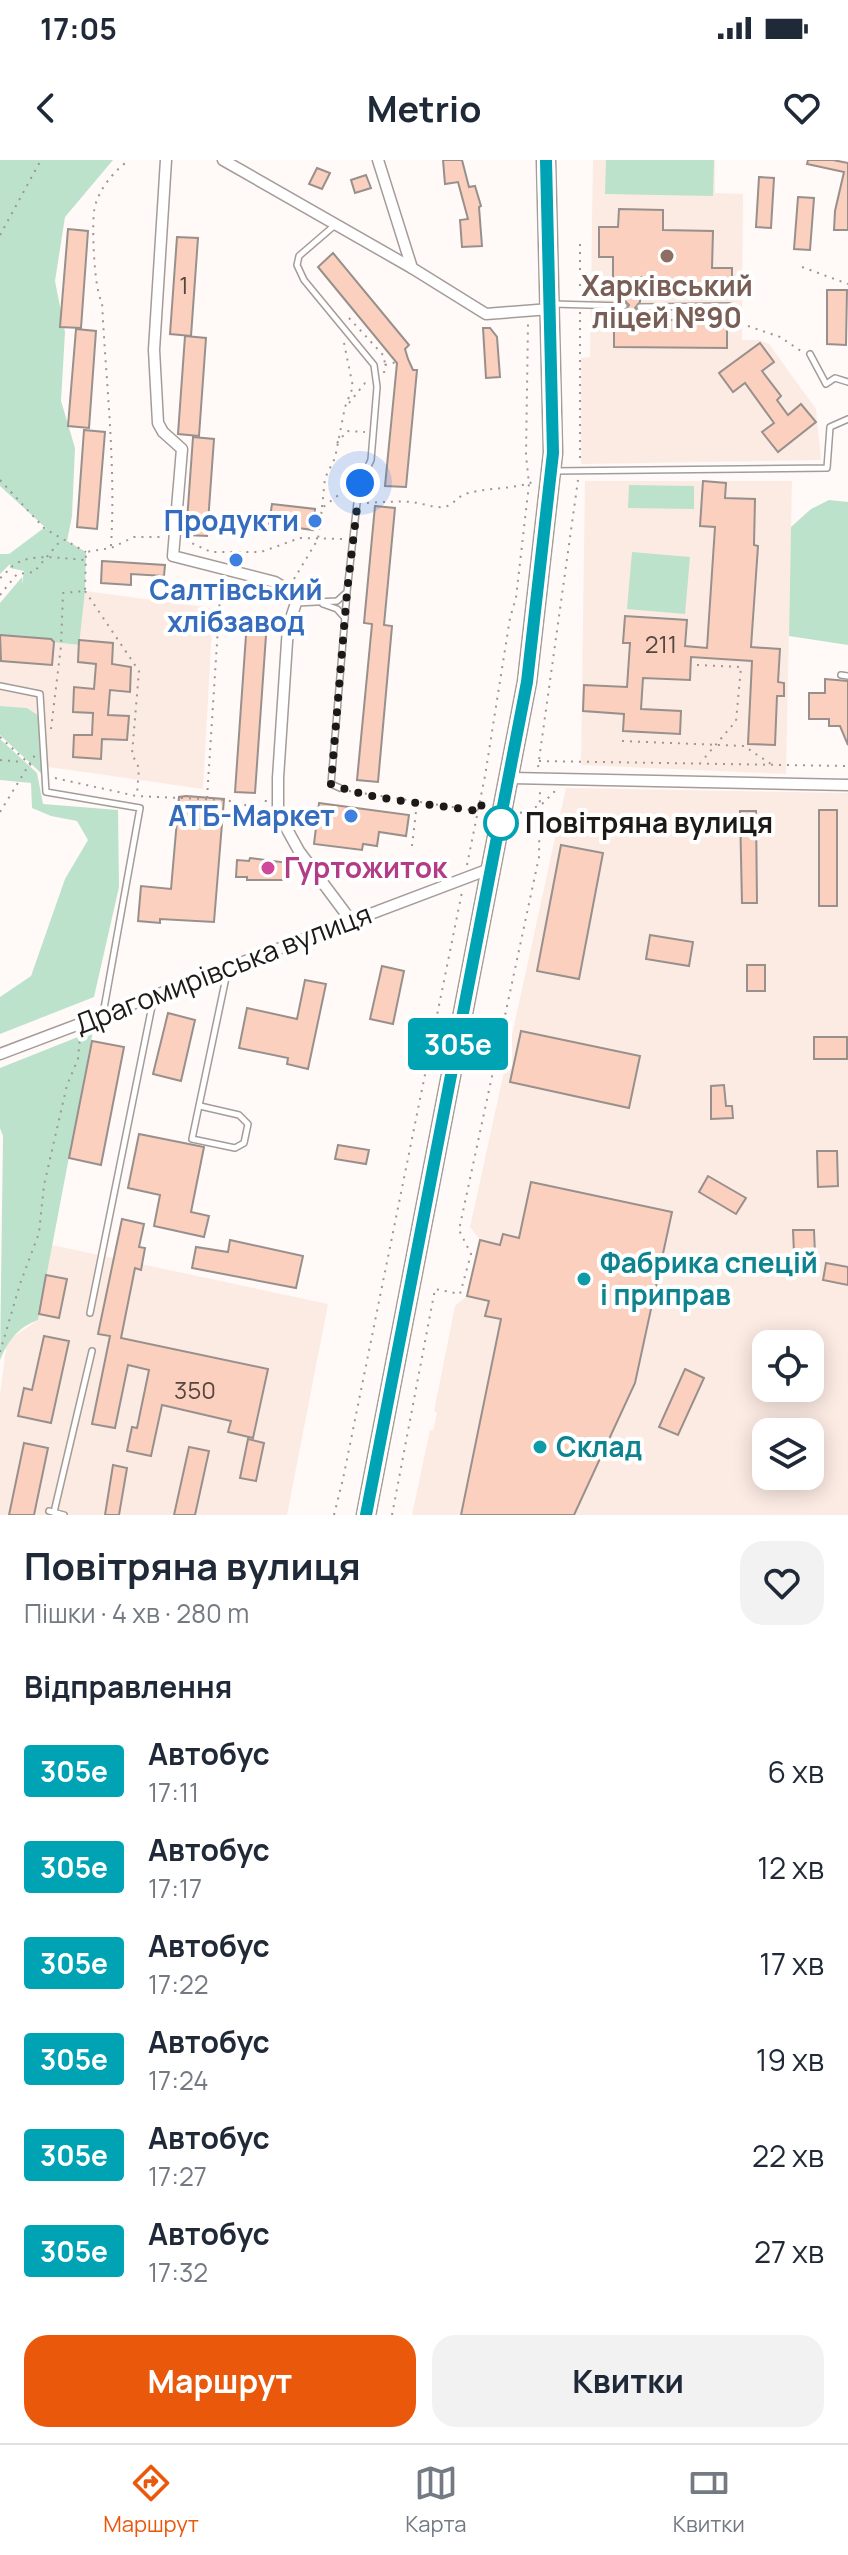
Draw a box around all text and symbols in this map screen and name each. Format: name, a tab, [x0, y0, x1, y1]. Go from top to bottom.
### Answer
text: 17:05	[40, 8, 117, 49]
text: Metrio	[367, 84, 481, 133]
icon: back	[24, 86, 68, 130]
icon: heart	[780, 86, 824, 130]
marker: Харківський ліцей №90	[658, 247, 676, 265]
place label: Харківський ліцей №90	[581, 266, 753, 336]
house number: 1	[179, 268, 189, 301]
your location	[340, 463, 380, 503]
place label: Продукти	[164, 501, 299, 539]
marker: Продукти	[306, 512, 324, 530]
marker: Салтівський хлібзавод	[227, 551, 245, 569]
place label: Салтівський хлібзавод	[149, 570, 323, 640]
house number: 211	[645, 627, 677, 660]
place label: АТБ-Маркет	[168, 796, 335, 834]
place label: Повітряна вулиця	[525, 803, 773, 841]
marker: Повітряна вулиця	[484, 806, 518, 840]
marker: АТБ-Маркет	[342, 807, 360, 825]
place label: Гуртожиток	[284, 848, 448, 886]
marker: Гуртожиток	[259, 859, 277, 877]
street label: Драгомирівська вулиця	[69, 894, 376, 1042]
line badge: 305e	[402, 1018, 514, 1070]
text: 305e	[424, 1025, 492, 1063]
place label: Фабрика спецій і приправ	[600, 1243, 818, 1313]
marker: Фабрика спецій і приправ	[575, 1270, 593, 1288]
map controls	[752, 1330, 824, 1490]
button: locate	[752, 1330, 824, 1402]
house number: 350	[174, 1373, 216, 1406]
button: layers	[752, 1418, 824, 1490]
place label: Склад	[556, 1427, 642, 1465]
marker: Склад	[531, 1438, 549, 1456]
text: Повітряна вулиця	[24, 1539, 361, 1591]
button: heart	[740, 1541, 824, 1625]
text: Пішки · 4 хв · 280 m	[24, 1595, 249, 1631]
text: Відправлення	[24, 1666, 232, 1707]
text: Автобус	[148, 1733, 270, 1774]
text: 6 хв	[768, 1751, 824, 1792]
text: 305e	[40, 1752, 108, 1790]
text: 17:11	[148, 1774, 199, 1810]
text: Автобус	[148, 1829, 270, 1870]
text: 12 хв	[757, 1847, 824, 1888]
text: 305e	[40, 1848, 108, 1886]
text: 17:17	[148, 1870, 202, 1906]
text: Автобус	[148, 1925, 270, 1966]
text: 17 хв	[759, 1943, 824, 1984]
text: 305e	[40, 1944, 108, 1982]
text: 17:22	[148, 1966, 209, 2002]
text: Автобус	[148, 2021, 270, 2062]
text: 19 хв	[756, 2039, 824, 2080]
text: 305e	[40, 2040, 108, 2078]
text: 17:24	[148, 2062, 209, 2098]
text: Автобус	[148, 2117, 270, 2158]
text: 22 хв	[752, 2135, 824, 2176]
text: 305e	[40, 2136, 108, 2174]
text: 17:27	[148, 2158, 207, 2194]
text: Автобус	[148, 2213, 270, 2254]
text: 27 хв	[754, 2231, 824, 2272]
text: 305e	[40, 2232, 108, 2270]
text: 17:32	[148, 2254, 208, 2290]
button: Маршрут	[24, 2335, 416, 2427]
button: Квитки	[432, 2335, 824, 2427]
tab: Маршрут	[103, 2461, 199, 2539]
tab: Карта	[405, 2461, 467, 2539]
tab: Квитки	[673, 2461, 745, 2539]

